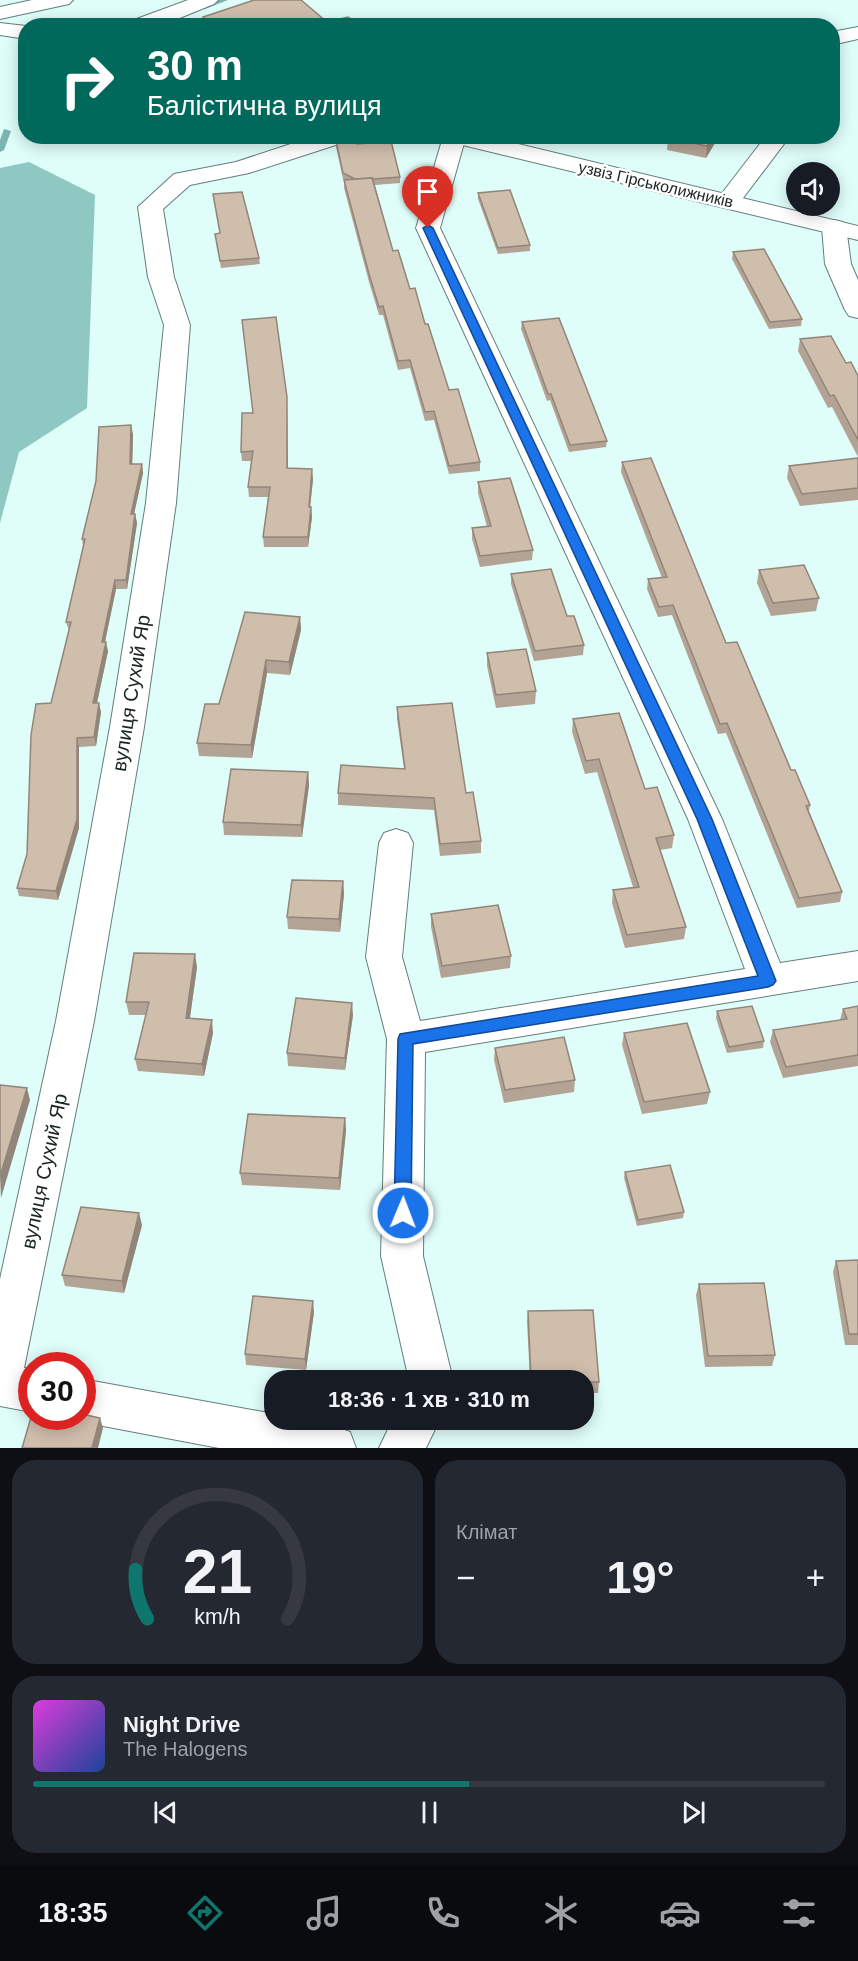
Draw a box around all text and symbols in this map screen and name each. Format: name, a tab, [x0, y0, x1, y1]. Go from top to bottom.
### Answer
icon: right	[48, 42, 126, 120]
text: 30 m	[147, 42, 243, 89]
text: Балістична вулиця	[147, 91, 382, 121]
street label: узвіз Гірськолижників	[577, 158, 735, 211]
map controls	[786, 162, 840, 216]
button: sound	[786, 162, 840, 216]
pin	[402, 166, 453, 228]
icon: arrive	[411, 175, 444, 208]
street label: вулиця Сухий Яр	[108, 613, 154, 773]
street label: вулиця Сухий Яр	[17, 1091, 71, 1251]
position arrow	[371, 1181, 435, 1245]
speed limit sign: 30	[18, 1352, 96, 1430]
text: 18:36 · 1 хв · 310 m	[328, 1387, 530, 1412]
text: Клімат	[456, 1521, 517, 1543]
text: 21	[183, 1537, 252, 1606]
text: 19°	[606, 1552, 675, 1603]
text: −	[456, 1559, 475, 1596]
text: +	[806, 1559, 825, 1596]
text: km/h	[194, 1605, 241, 1629]
text: Night Drive	[123, 1712, 240, 1737]
text: The Halogens	[123, 1738, 248, 1760]
icon: previous	[149, 1796, 182, 1829]
icon: pause	[413, 1796, 446, 1829]
icon: next	[677, 1796, 710, 1829]
icon: directions	[184, 1892, 226, 1934]
icon: music	[303, 1892, 345, 1934]
icon: phone	[422, 1892, 464, 1934]
icon: climate	[540, 1892, 582, 1934]
icon: car	[659, 1892, 701, 1934]
icon: filters	[778, 1892, 820, 1934]
text: 18:35	[38, 1898, 107, 1928]

